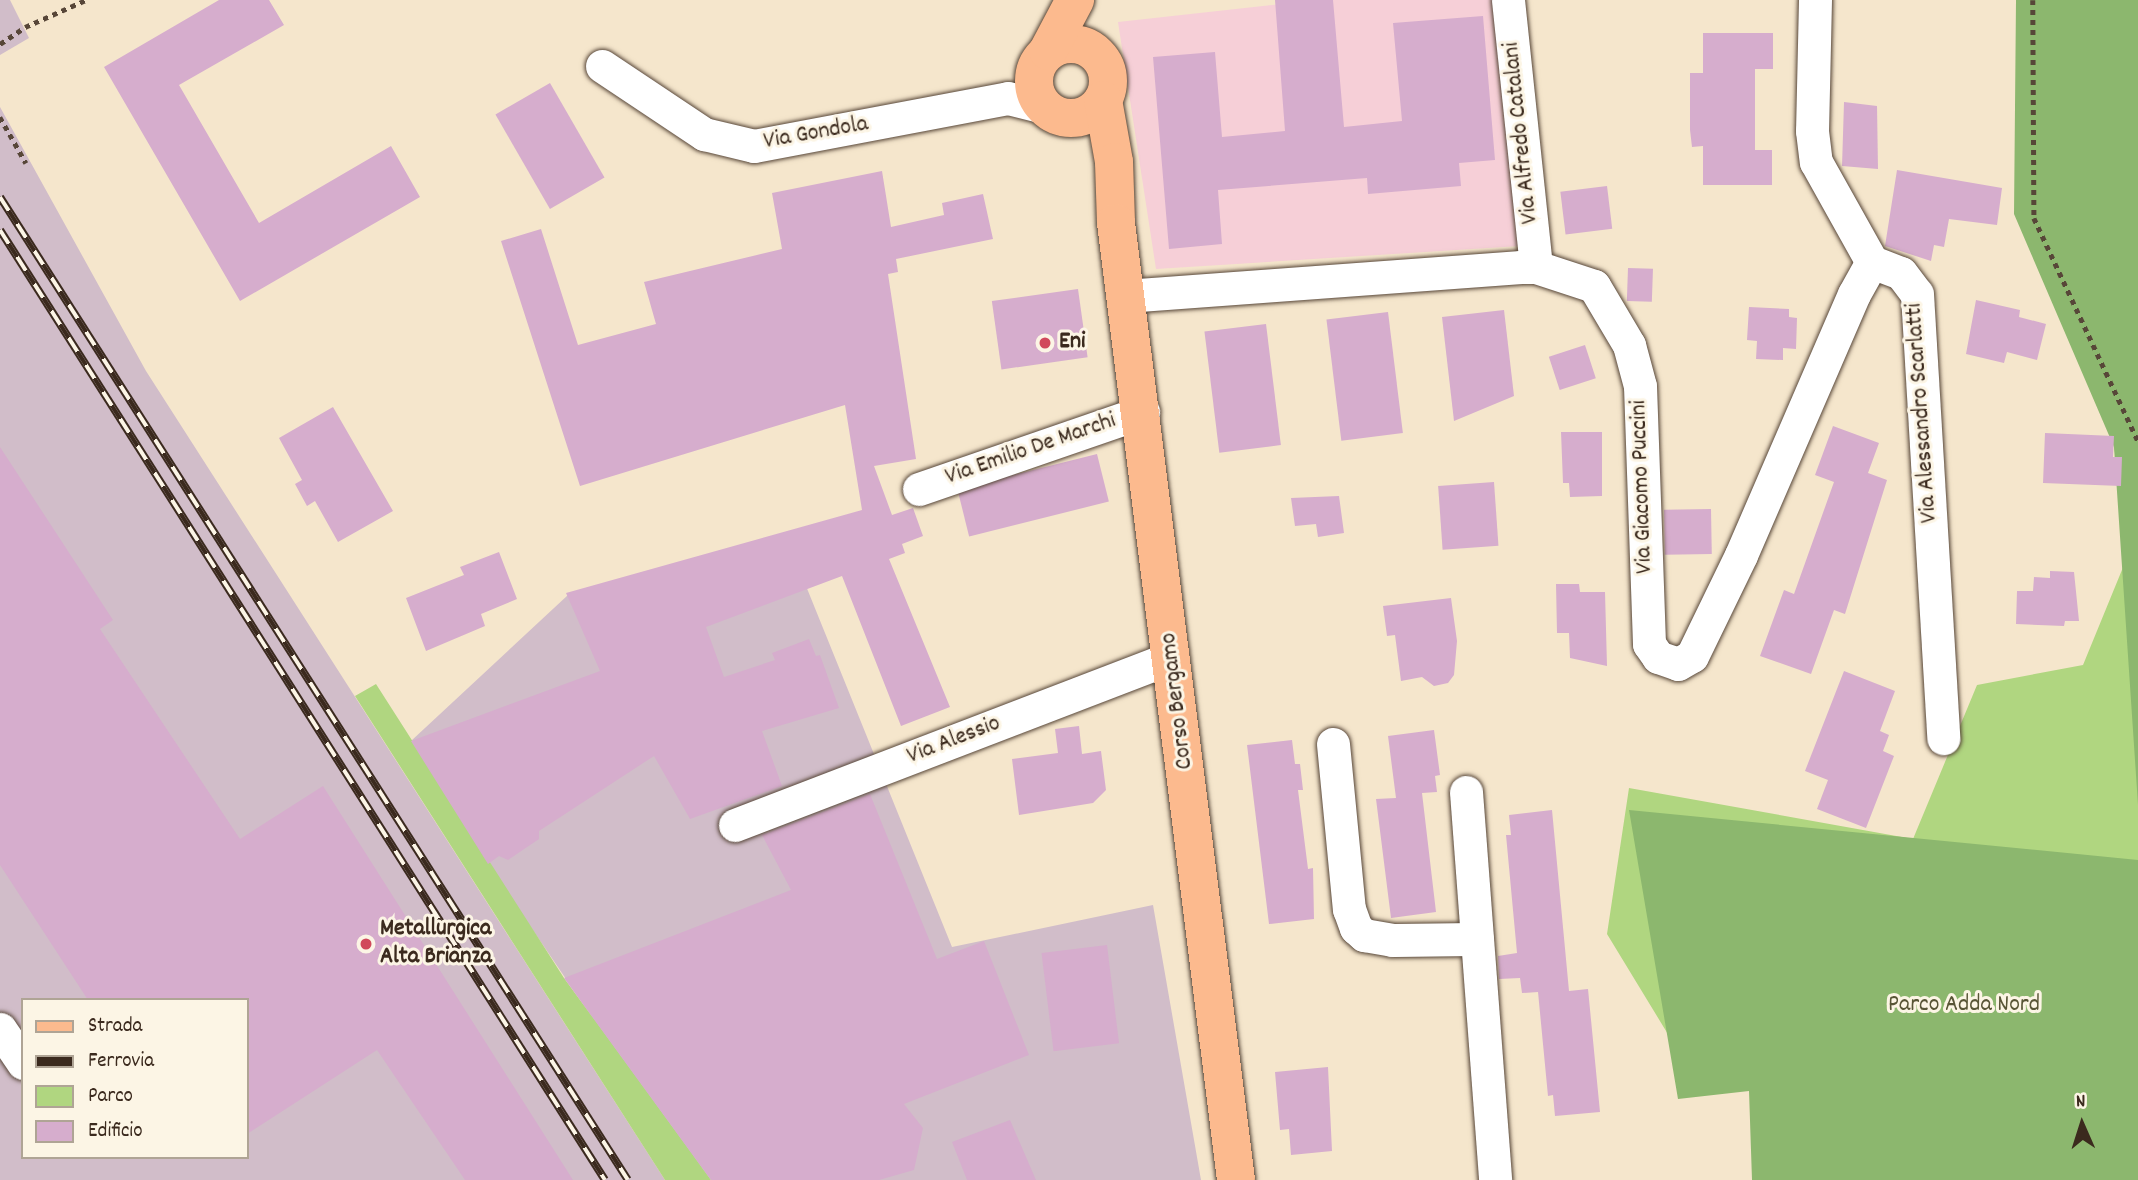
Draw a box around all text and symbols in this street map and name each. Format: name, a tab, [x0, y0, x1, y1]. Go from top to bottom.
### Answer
street label: Via Alfredo Catalani	[1498, 41, 1546, 225]
street label: Via Gondola	[762, 111, 870, 157]
street label: Via Alessandro Scarlatti	[1901, 302, 1945, 524]
place label: Eni	[1059, 329, 1085, 357]
marker: Eni	[1037, 335, 1053, 351]
street label: Via Giacomo Puccini	[1626, 400, 1660, 574]
street label: Via Emilio De Marchi	[942, 407, 1120, 493]
street label: Corso Bergamo	[1155, 631, 1201, 771]
street label: Via Alessio	[903, 710, 1005, 772]
place label: Metallurgica Alta Brianza	[380, 916, 492, 972]
marker: Metallurgica Alta Brianza	[358, 936, 374, 952]
park label: Parco Adda Nord	[1888, 992, 2040, 1020]
legend	[21, 998, 248, 1159]
text: Strada	[88, 1012, 142, 1042]
text: Ferrovia	[88, 1047, 154, 1077]
text: Parco	[88, 1082, 133, 1112]
north arrow	[2047, 1089, 2117, 1159]
text: N	[2075, 1089, 2086, 1116]
text: Edificio	[88, 1117, 143, 1147]

